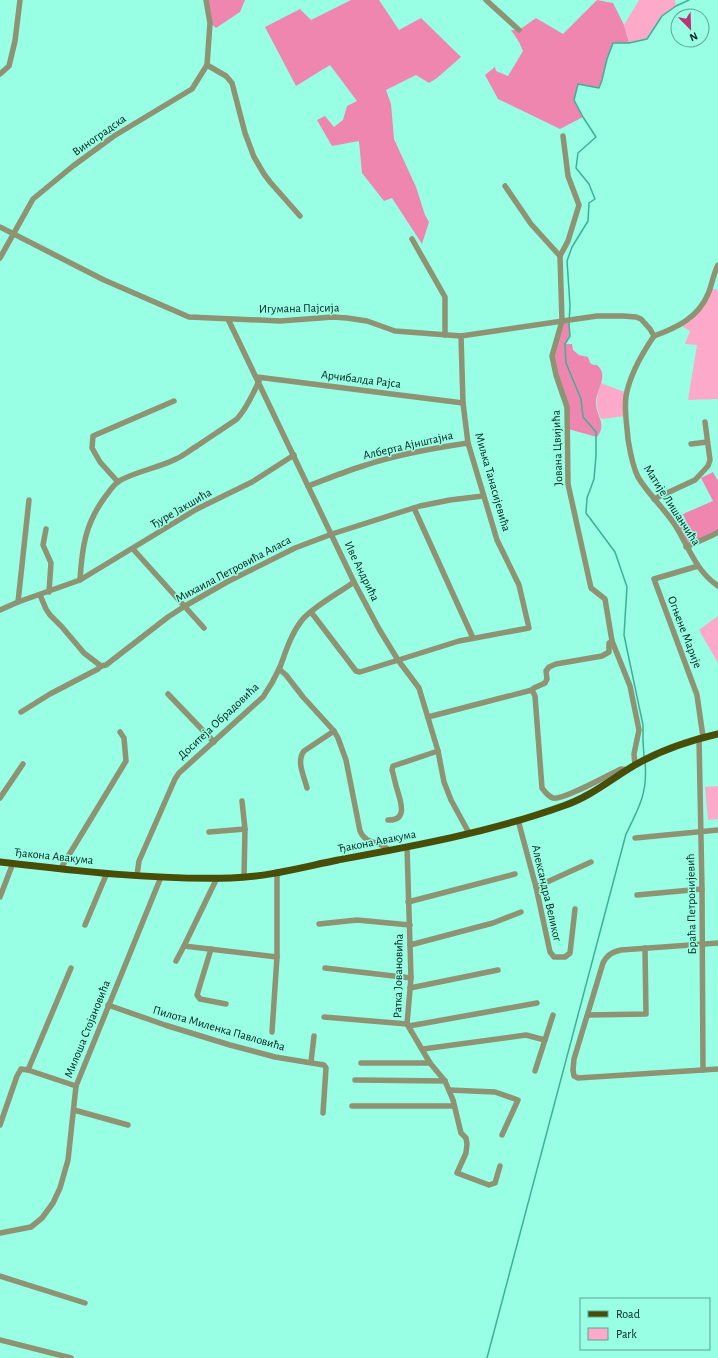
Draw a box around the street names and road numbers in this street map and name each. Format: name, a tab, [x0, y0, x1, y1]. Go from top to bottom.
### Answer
street label: Виноградска	[70, 112, 128, 158]
street label: Игумана Пајсија	[259, 301, 340, 316]
street label: Арчибалда Рајса	[320, 368, 402, 391]
street label: Јована Цвијића	[550, 409, 565, 486]
street label: Алберта Ајнштајна	[362, 429, 455, 462]
street label: Миљка Танасијевића	[472, 431, 513, 533]
street label: Матије Лишанчића	[641, 462, 703, 548]
street label: Ђуре Јакшића	[149, 486, 214, 531]
street label: Михаила Петровића Аласа	[173, 533, 293, 605]
street label: Иве Андрића	[342, 539, 382, 603]
street label: Огњене Марије	[665, 594, 704, 670]
street label: Доситеја Обрадовића	[175, 680, 262, 762]
street label: Ђакона Авакума	[337, 827, 418, 855]
street label: Александра Великог	[530, 844, 564, 943]
street label: Ђакона Авакума	[14, 846, 95, 867]
street label: Браћа Петронијевић	[684, 853, 699, 955]
street label: Ратка Јовановића	[391, 933, 405, 1018]
street label: Милоша Стојановића	[62, 978, 113, 1080]
street label: Пилота Миленка Павловића	[152, 1003, 287, 1053]

